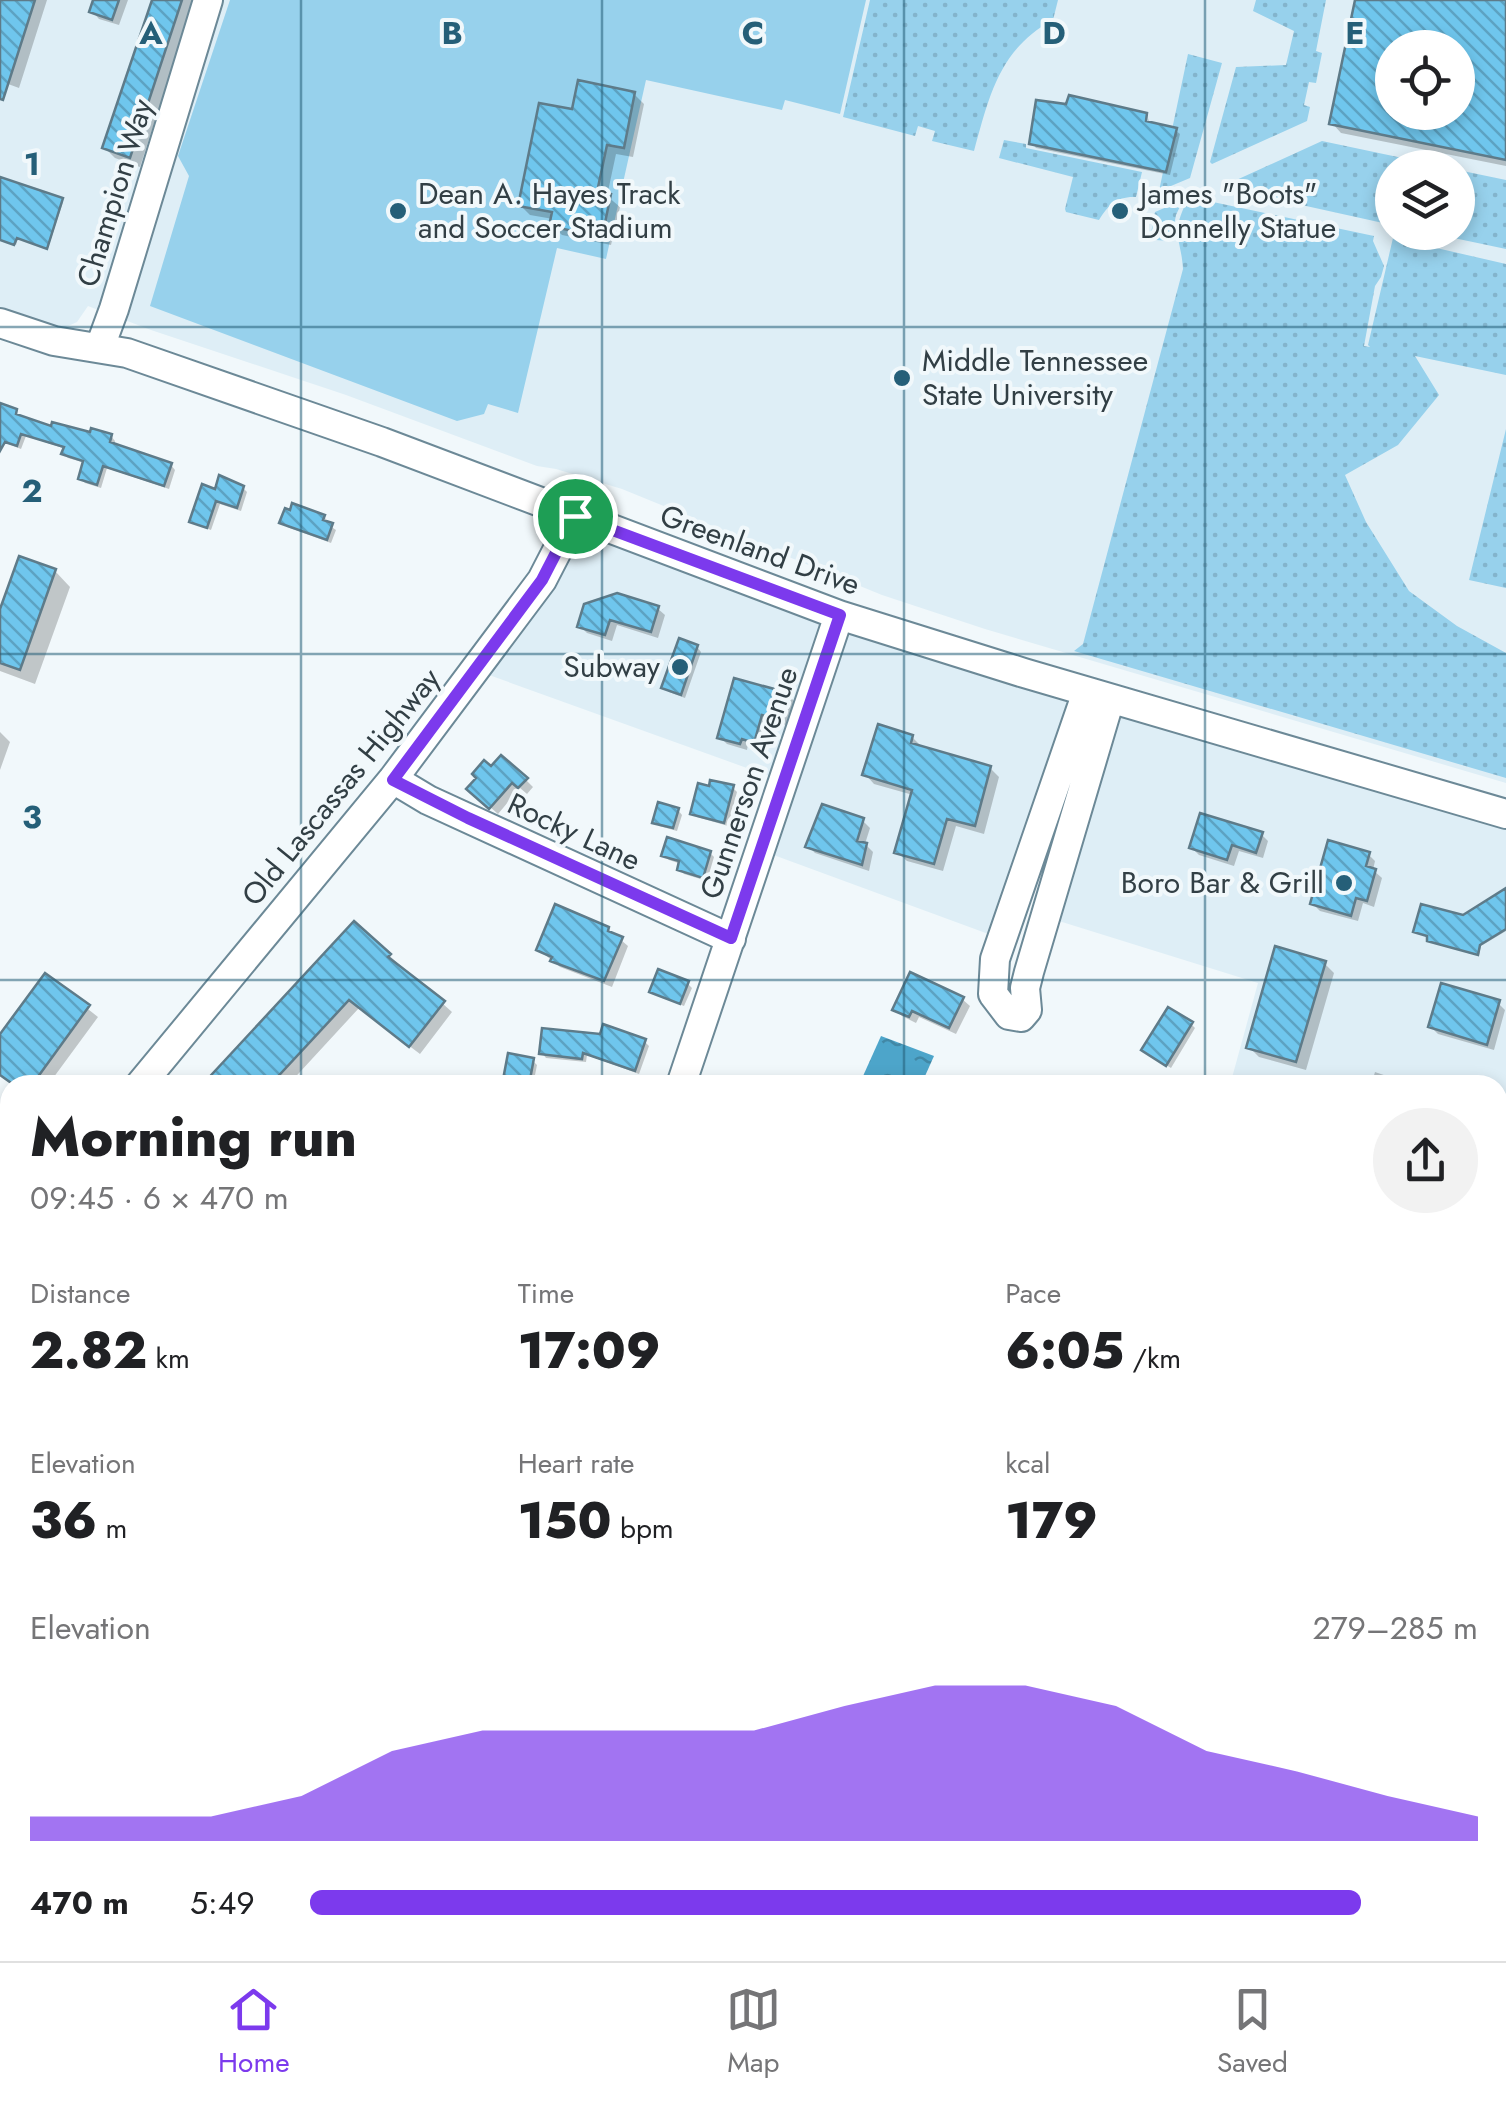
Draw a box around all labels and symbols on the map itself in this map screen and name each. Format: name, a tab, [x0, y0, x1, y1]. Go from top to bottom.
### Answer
text: A	[138, 10, 163, 56]
text: B	[441, 10, 463, 56]
text: C	[742, 10, 764, 56]
text: D	[1042, 10, 1066, 56]
text: E	[1345, 10, 1365, 56]
street label: Champion Way	[66, 93, 164, 292]
text: 1	[24, 141, 40, 187]
place label: Dean A. Hayes Track and Soccer Stadium	[418, 172, 681, 249]
place label: James "Boots" Donnelly Statue	[1136, 172, 1336, 249]
marker: Dean A. Hayes Track and Soccer Stadium	[387, 200, 409, 222]
marker: James "Boots" Donnelly Statue	[1109, 200, 1131, 222]
place label: Middle Tennessee State University	[922, 339, 1148, 416]
marker: Middle Tennessee State University	[891, 367, 913, 389]
text: 2	[22, 468, 43, 514]
pin	[533, 474, 618, 559]
street label: Greenland Drive	[654, 493, 866, 606]
place label: Subway	[563, 645, 661, 688]
marker: Subway	[669, 656, 691, 678]
street label: Old Lascassas Highway	[231, 658, 451, 915]
street label: Gunnerson Avenue	[689, 661, 808, 905]
street label: Rocky Lane	[501, 782, 648, 881]
text: 3	[22, 794, 42, 840]
place label: Boro Bar & Grill	[1121, 861, 1324, 904]
marker: Boro Bar & Grill	[1333, 872, 1355, 894]

